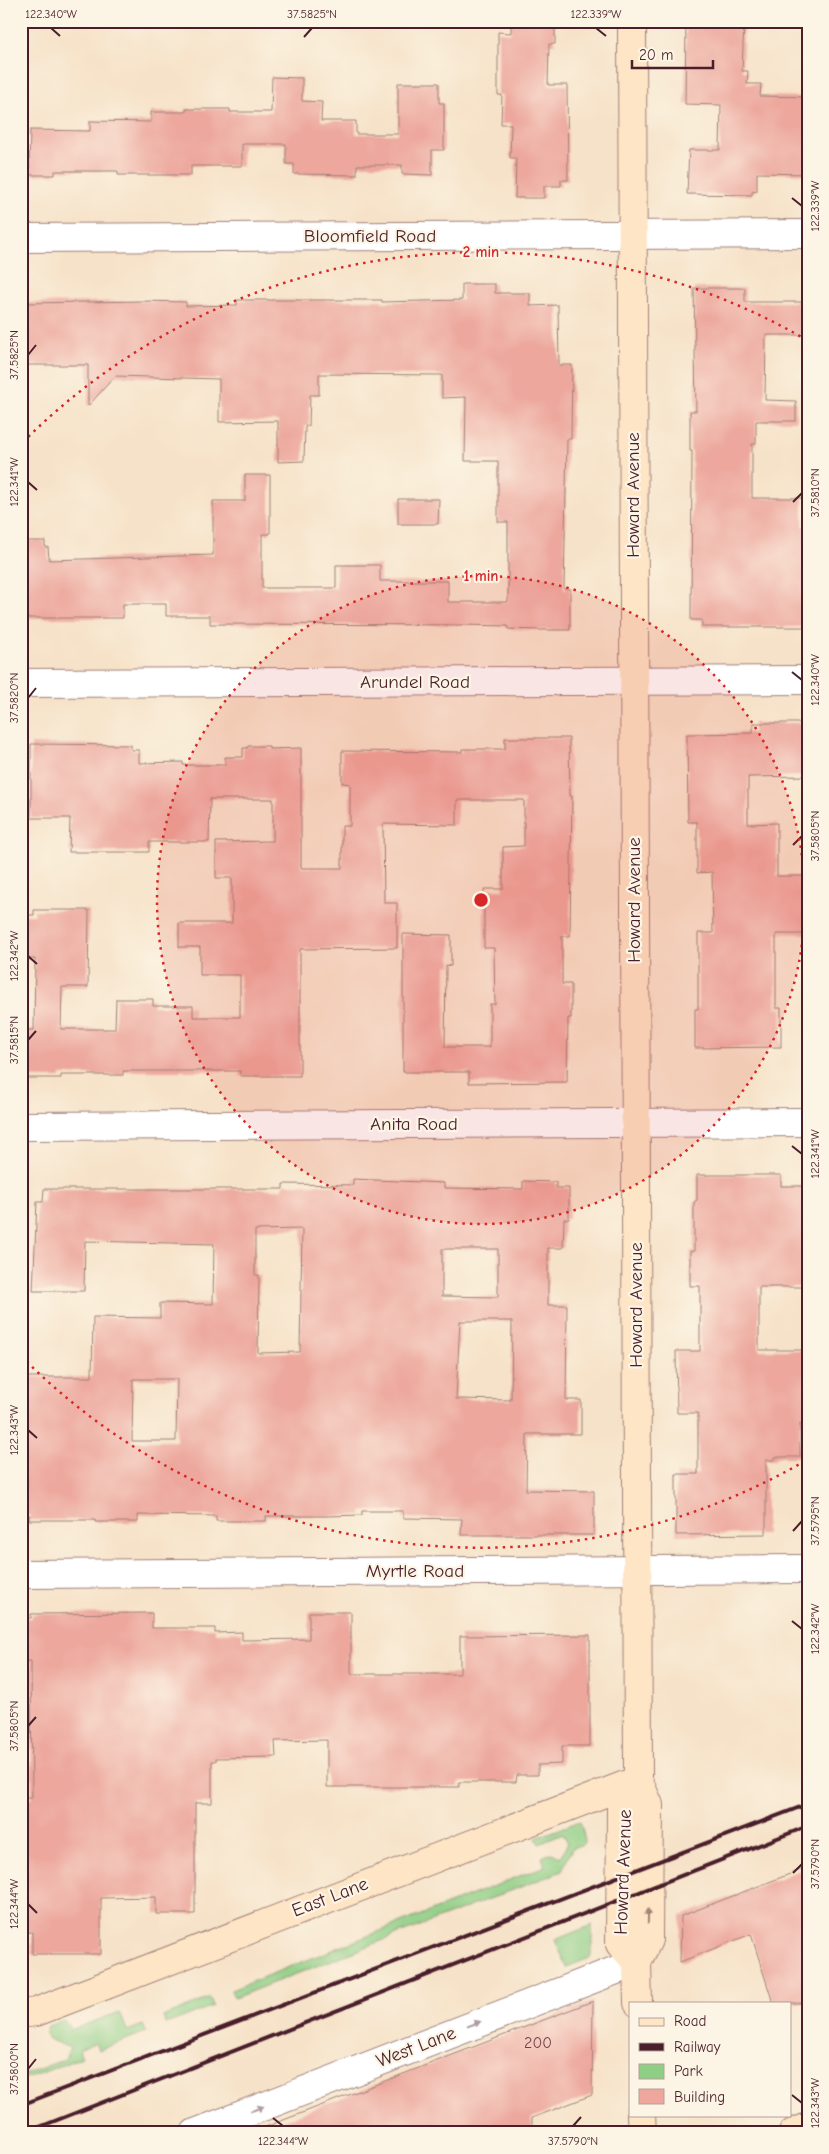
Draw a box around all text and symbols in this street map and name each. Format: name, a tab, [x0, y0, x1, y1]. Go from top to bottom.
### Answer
text: 122.340°W	[25, 7, 77, 21]
text: 37.5825°N	[287, 7, 337, 21]
text: 122.339°W	[570, 7, 622, 21]
scale bar	[632, 38, 713, 70]
text: 20 m	[639, 46, 673, 64]
text: 122.339°W	[808, 180, 822, 232]
street label: Bloomfield Road	[304, 225, 436, 247]
text: 2 min	[463, 243, 499, 261]
text: 37.5825°N	[7, 330, 21, 380]
street label: Howard Avenue	[622, 432, 644, 558]
text: 122.341°W	[7, 457, 21, 507]
text: 37.5810°N	[808, 468, 822, 518]
text: 1 min	[464, 567, 498, 585]
text: 122.340°W	[808, 654, 822, 706]
street label: Arundel Road	[360, 671, 470, 693]
text: 37.5820°N	[7, 673, 21, 723]
text: 37.5805°N	[808, 811, 822, 861]
street label: Howard Avenue	[623, 837, 645, 963]
centre of rings	[472, 891, 490, 909]
text: 122.342°W	[7, 930, 21, 981]
text: 37.5815°N	[7, 1016, 21, 1064]
street label: Anita Road	[370, 1113, 458, 1135]
text: 122.341°W	[808, 1129, 822, 1179]
street label: Howard Avenue	[625, 1242, 647, 1368]
text: 122.343°W	[7, 1404, 21, 1455]
text: 37.5795°N	[808, 1496, 822, 1546]
street label: Myrtle Road	[366, 1560, 464, 1582]
text: 122.342°W	[808, 1603, 822, 1654]
text: 37.5805°N	[7, 1701, 21, 1751]
street label: Howard Avenue	[610, 1809, 636, 1935]
text: 37.5790°N	[808, 1839, 822, 1889]
street label: East Lane	[289, 1872, 371, 1922]
text: 122.344°W	[7, 1878, 21, 1929]
one-way arrow	[645, 1907, 653, 1923]
legend	[629, 2002, 792, 2116]
text: Road	[674, 2012, 706, 2030]
one-way arrow	[467, 2020, 481, 2028]
street label: West Lane	[373, 2022, 459, 2072]
house number: 200	[524, 2034, 552, 2052]
text: Railway	[674, 2038, 721, 2056]
text: 37.5800°N	[7, 2043, 21, 2095]
text: Park	[674, 2062, 703, 2080]
text: 122.343°W	[808, 2077, 822, 2128]
text: Building	[674, 2088, 725, 2106]
one-way arrow	[250, 2105, 265, 2113]
text: 122.344°W	[258, 2134, 309, 2148]
text: 37.5790°N	[548, 2134, 598, 2148]

